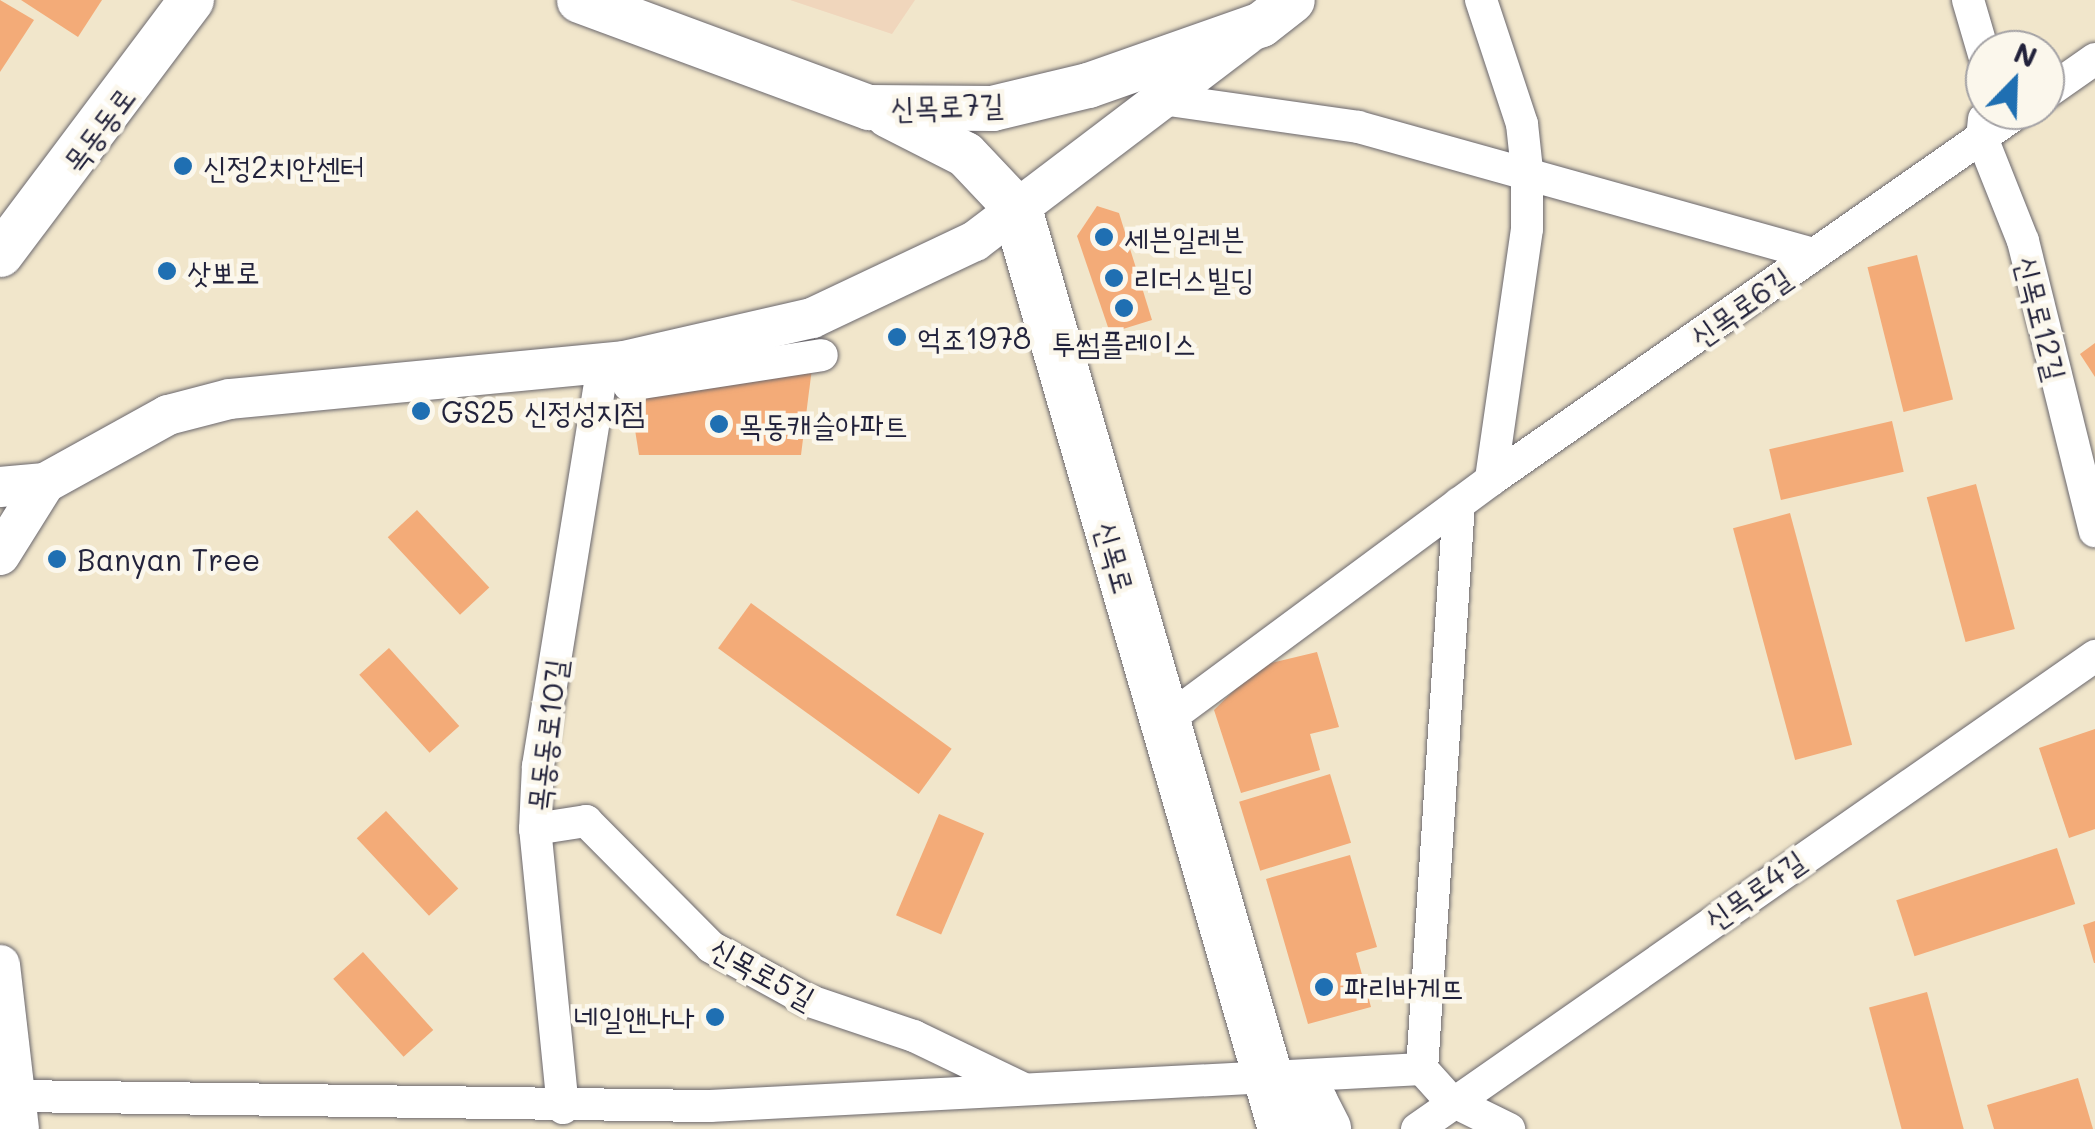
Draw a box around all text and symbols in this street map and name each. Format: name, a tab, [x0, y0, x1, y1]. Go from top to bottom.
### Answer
north arrow	[1965, 30, 2065, 130]
text: N	[2009, 33, 2043, 75]
street label: 목동동로	[55, 80, 141, 178]
street label: 신목로7길	[890, 85, 1004, 125]
place label: 신정2치안센터	[203, 148, 365, 184]
marker: 신정2치안센터	[172, 155, 194, 177]
place label: 세븐일레븐	[1124, 219, 1245, 255]
marker: 세븐일레븐	[1093, 226, 1115, 248]
street label: 신목로12길	[2009, 252, 2075, 384]
place label: 삿뽀로	[187, 253, 259, 289]
street label: 신목로6길	[1683, 258, 1797, 354]
marker: 삿뽀로	[156, 260, 178, 282]
place label: 리더스빌딩	[1134, 260, 1255, 296]
marker: 리더스빌딩	[1103, 267, 1125, 289]
marker: 투썸플레이스	[1113, 297, 1135, 319]
place label: 억조1978	[917, 319, 1031, 355]
place label: 투썸플레이스	[1052, 324, 1196, 360]
marker: 억조1978	[886, 326, 908, 348]
place label: GS25 신정성지점	[441, 393, 645, 429]
marker: GS25 신정성지점	[410, 400, 432, 422]
place label: 목동캐슬아파트	[739, 406, 908, 442]
marker: 목동캐슬아파트	[708, 413, 730, 435]
street label: 신목로	[1089, 517, 1143, 597]
place label: Banyan Tree	[77, 541, 260, 577]
marker: Banyan Tree	[46, 548, 68, 570]
street label: 목동동로10길	[519, 657, 573, 813]
street label: 신목로4길	[1697, 842, 1811, 936]
street label: 신목로5길	[704, 929, 822, 1015]
place label: 파리바게뜨	[1344, 969, 1465, 1005]
marker: 파리바게뜨	[1313, 976, 1335, 998]
place label: 네일앤나나	[574, 999, 695, 1035]
marker: 네일앤나나	[704, 1006, 726, 1028]

